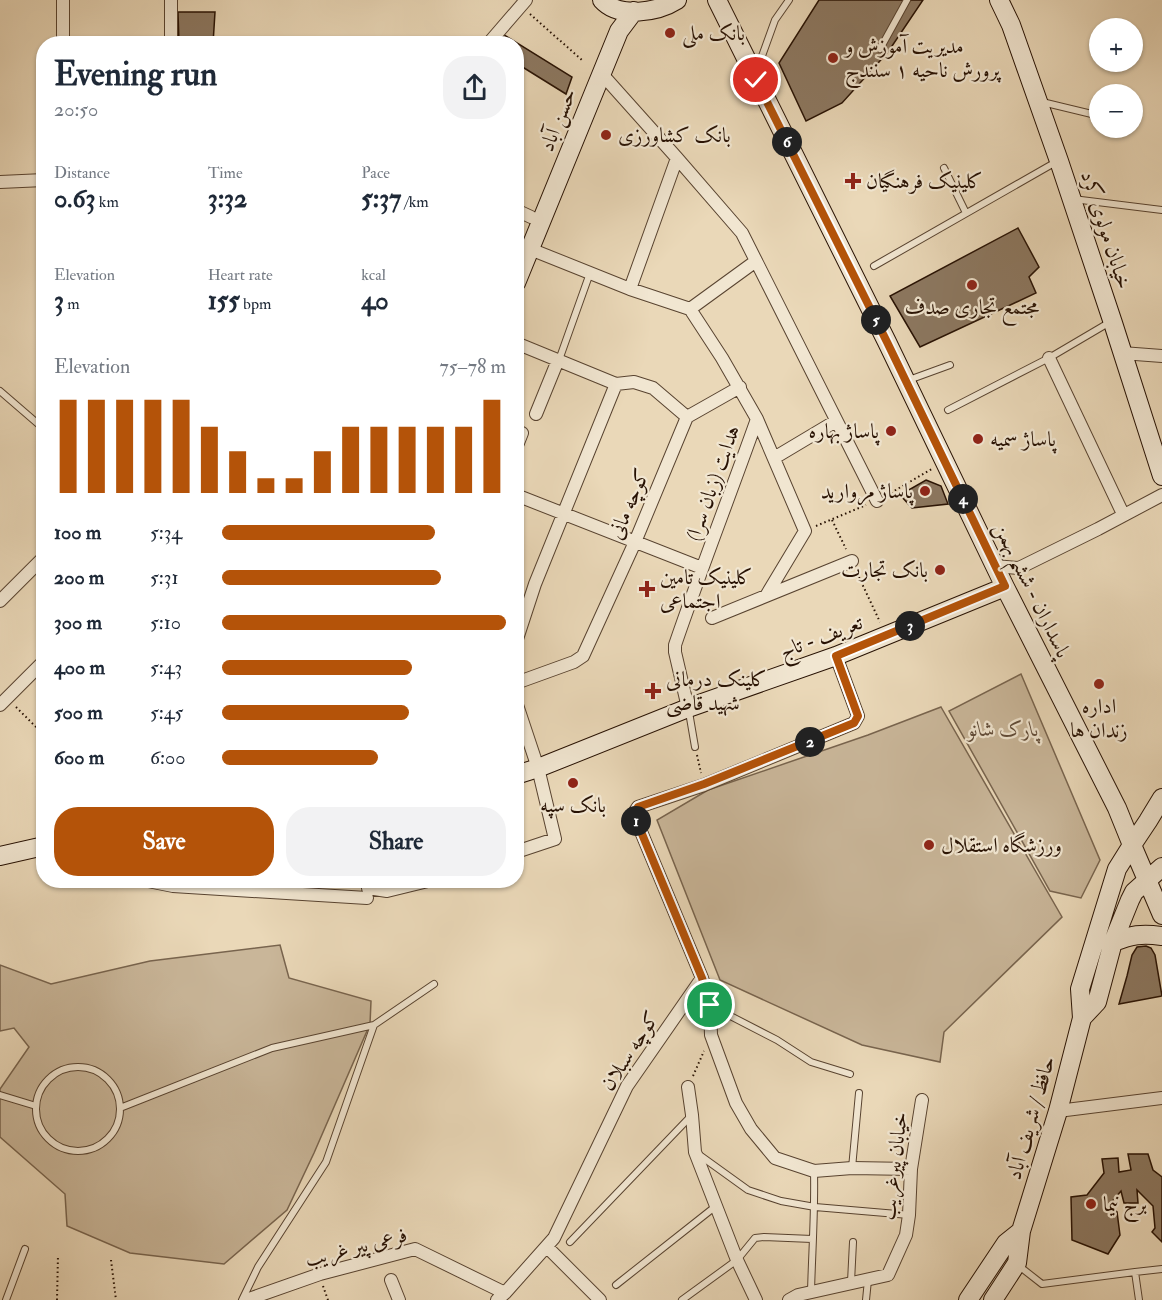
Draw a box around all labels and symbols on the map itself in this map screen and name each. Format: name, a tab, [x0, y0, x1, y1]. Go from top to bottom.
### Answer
place label: بانک ملی	[682, 20, 745, 49]
marker: بانک ملی	[663, 26, 677, 40]
place label: مدیریت آموزش و پرورش ناحیه ۱ سنندج	[843, 33, 1002, 89]
marker: مدیریت آموزش و پرورش ناحیه ۱ سنندج	[826, 51, 840, 65]
pin	[730, 54, 781, 105]
street label: حسن آباد	[533, 84, 583, 156]
place label: بانک کشاورزی	[618, 122, 731, 149]
pin: 6	[772, 127, 802, 157]
marker: بانک کشاورزی	[599, 128, 613, 142]
street label: خیابان مولوی کرد	[1074, 167, 1138, 293]
place label: کلینیک فرهنگیان	[866, 168, 983, 195]
marker: کلینیک فرهنگیان	[844, 172, 862, 190]
marker: مجتمع تجاری صدف	[965, 278, 979, 292]
place label: مجتمع تجاری صدف	[905, 294, 1040, 326]
pin: 5	[861, 305, 891, 335]
place label: پاساژ بهاره	[809, 418, 880, 446]
street label: هدایت (زبان سرا)	[680, 422, 746, 544]
marker: پاساژ بهاره	[884, 424, 898, 438]
place label: پاساژ سمیه	[990, 426, 1057, 454]
marker: پاساژ سمیه	[971, 432, 985, 446]
street label: کوچه مانی	[602, 464, 656, 544]
place label: پاساژ مروارید	[821, 478, 914, 506]
marker: پاساژ مروارید	[918, 484, 932, 498]
pin: 4	[948, 484, 978, 514]
street label: پاسداران - ششم بهمن	[981, 518, 1077, 666]
place label: بانک تجارت	[841, 557, 928, 584]
marker: بانک تجارت	[933, 563, 947, 577]
place label: کلینیک تامین اجتماعی	[660, 564, 753, 615]
marker: کلینیک تامین اجتماعی	[638, 580, 656, 598]
street label: تعریف - تاج	[776, 608, 869, 670]
pin: 3	[895, 611, 925, 641]
place label: کلینک درمانی شهید قاضی	[666, 666, 767, 718]
marker: اداره زندان ها	[1092, 677, 1106, 691]
marker: کلینک درمانی شهید قاضی	[644, 682, 662, 700]
place label: اداره زندان ها	[1070, 693, 1128, 744]
park label: پارک شانو	[966, 716, 1041, 744]
pin: 2	[795, 727, 825, 757]
marker: بانک سپه	[566, 776, 580, 790]
place label: بانک سپه	[540, 792, 606, 819]
pin: 1	[621, 806, 651, 836]
place label: ورزشگاه استقلال	[941, 832, 1062, 859]
marker: ورزشگاه استقلال	[922, 838, 936, 852]
pin	[684, 979, 735, 1030]
street label: کوچه سبلان	[594, 1006, 666, 1096]
street label: حافظ / شریف آباد	[1000, 1053, 1062, 1183]
street label: خیابان پیرغریب	[874, 1110, 915, 1222]
place label: برج نیما	[1103, 1191, 1147, 1223]
marker: برج نیما	[1084, 1197, 1098, 1211]
street label: فرعی پیر غریب	[302, 1221, 410, 1274]

